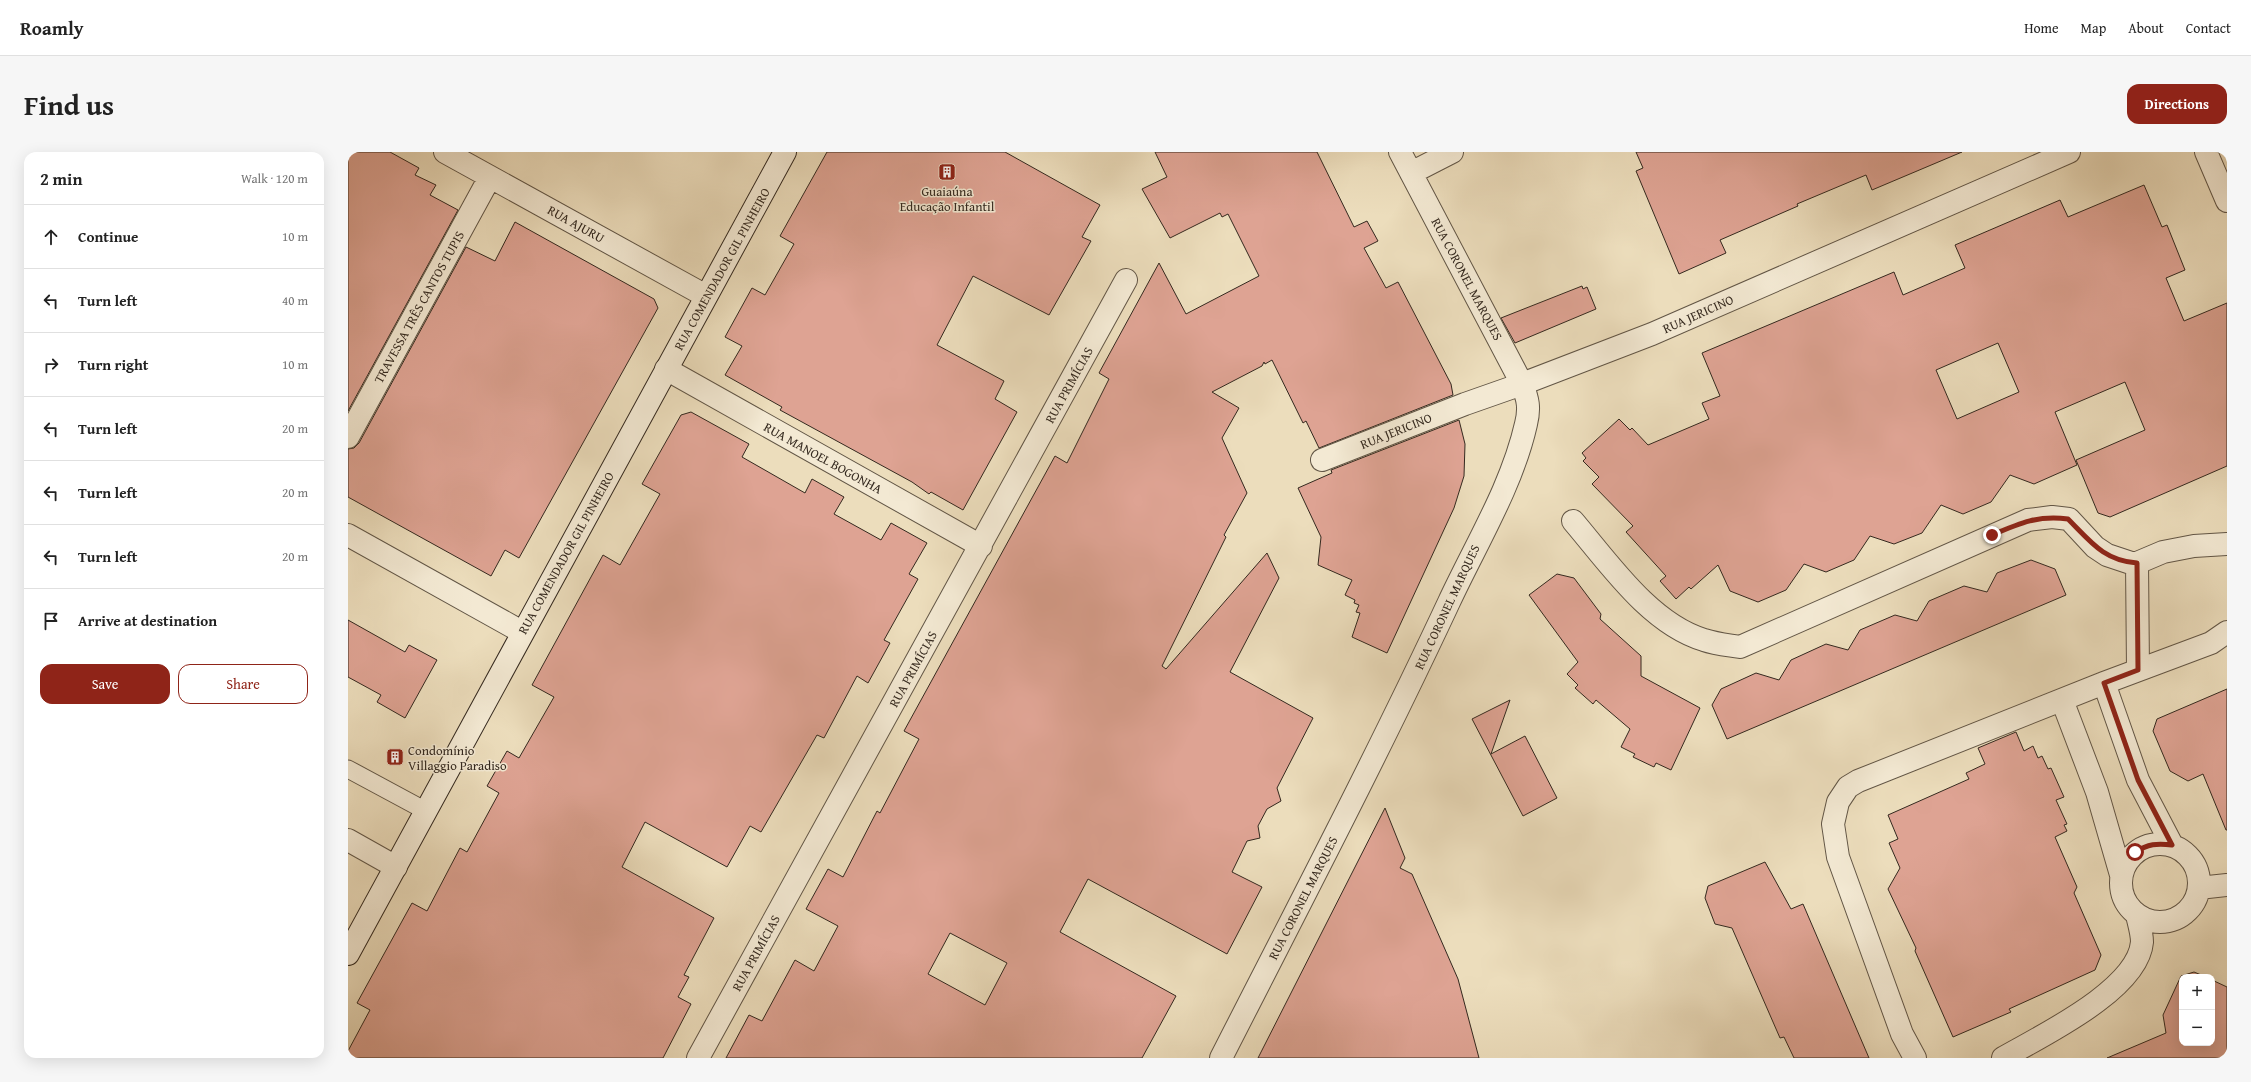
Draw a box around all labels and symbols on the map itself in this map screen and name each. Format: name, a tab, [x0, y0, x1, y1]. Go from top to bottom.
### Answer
building icon: Guaiaúna Educação Infantil	[937, 162, 957, 182]
place label: Guaiaúna Educação Infantil	[900, 182, 995, 216]
street label: RUA COMENDADOR GIL PINHEIRO	[669, 184, 775, 354]
street label: RUA AJURU	[544, 200, 608, 248]
street label: RUA CORONEL MARQUES	[1427, 214, 1507, 344]
street label: TRAVESSA TRÊS CANTOS TUPIS	[369, 227, 469, 387]
street label: RUA JERICINO	[1660, 290, 1737, 338]
street label: RUA PRIMÍCIAS	[1040, 343, 1098, 427]
street label: RUA JERICINO	[1357, 408, 1435, 454]
street label: RUA MANOEL BOGONHA	[760, 418, 886, 499]
street label: RUA COMENDADOR GIL PINHEIRO	[513, 468, 619, 638]
route end	[1983, 526, 2001, 544]
street label: RUA CORONEL MARQUES	[1410, 541, 1484, 673]
street label: RUA PRIMÍCIAS	[884, 627, 942, 711]
place label: Condomínio Villaggio Paradiso	[408, 741, 507, 775]
building icon: Condomínio Villaggio Paradiso	[385, 747, 405, 767]
street label: RUA CORONEL MARQUES	[1264, 833, 1342, 963]
route start	[2126, 843, 2144, 861]
street label: RUA PRIMÍCIAS	[727, 911, 785, 995]

